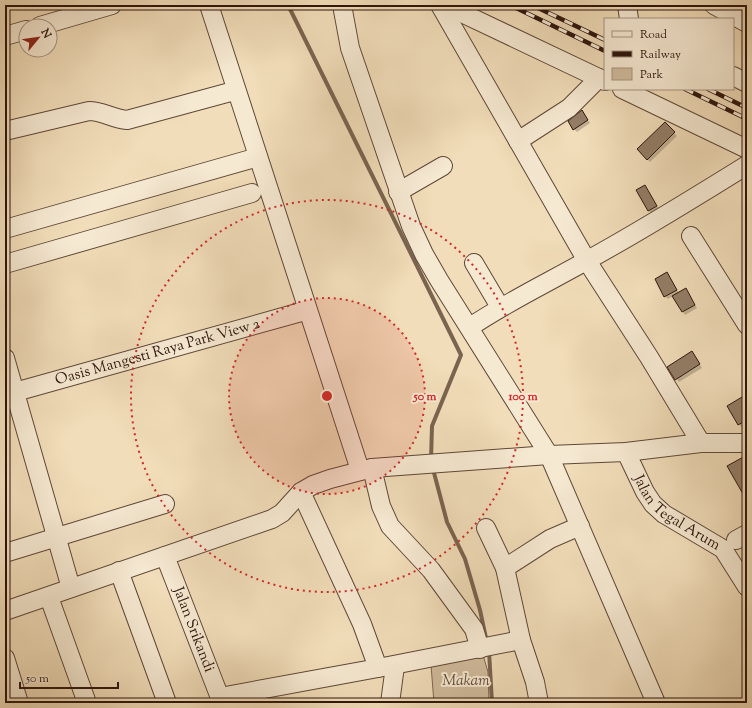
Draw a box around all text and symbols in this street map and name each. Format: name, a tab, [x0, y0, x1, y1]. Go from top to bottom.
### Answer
north arrow	[18, 18, 58, 58]
legend	[604, 18, 734, 90]
text: N	[36, 25, 55, 42]
text: Road	[640, 26, 667, 44]
text: Railway	[640, 46, 681, 64]
text: Park	[640, 66, 663, 84]
street label: Oasis Mangesti Raya Park View 2	[53, 313, 262, 391]
text: 50 m	[413, 388, 437, 406]
text: 100 m	[507, 388, 538, 406]
centre of rings	[320, 389, 334, 403]
street label: Jalan Tegal Arum	[627, 471, 725, 556]
street label: Jalan Srikandi	[167, 583, 220, 675]
scale bar	[20, 664, 118, 690]
text: 50 m	[25, 670, 49, 688]
park label: Makam	[442, 671, 490, 692]

